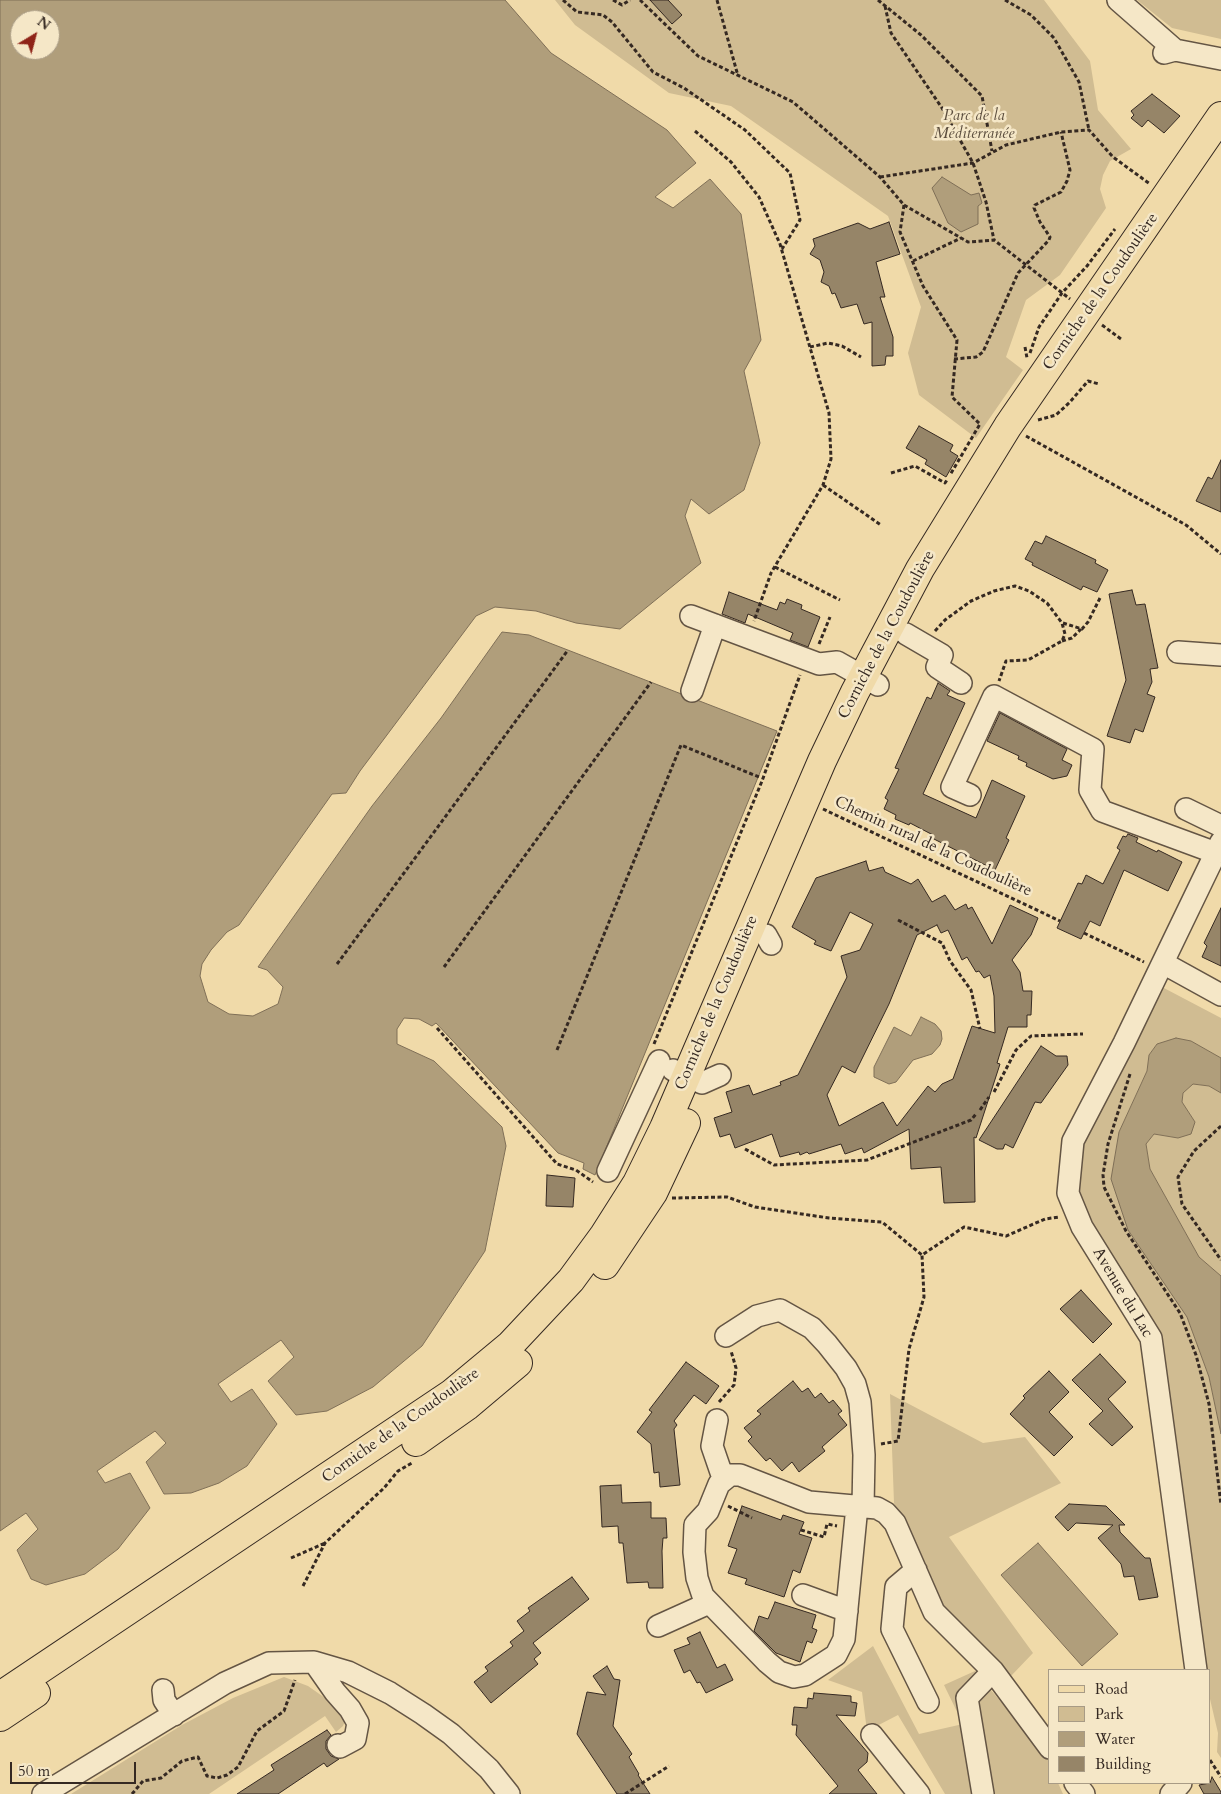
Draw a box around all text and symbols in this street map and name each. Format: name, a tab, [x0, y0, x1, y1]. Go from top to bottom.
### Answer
north arrow	[10, 10, 60, 60]
text: N	[33, 12, 54, 35]
park label: Parc de la Méditerranée	[934, 106, 1014, 144]
street label: Corniche de la Coudoulière	[1039, 210, 1163, 374]
street label: Corniche de la Coudoulière	[834, 548, 940, 722]
street label: Chemin rural de la Coudoulière	[831, 793, 1035, 901]
street label: Corniche de la Coudoulière	[671, 913, 763, 1093]
street label: Avenue du Lac	[1088, 1244, 1156, 1342]
street label: Corniche de la Coudoulière	[319, 1364, 483, 1488]
legend	[1048, 1669, 1211, 1784]
text: Road	[1095, 1679, 1128, 1699]
text: Park	[1095, 1704, 1124, 1724]
text: Water	[1095, 1729, 1135, 1749]
scale bar	[12, 1752, 139, 1784]
text: Building	[1095, 1754, 1151, 1774]
text: 50 m	[18, 1761, 50, 1781]

